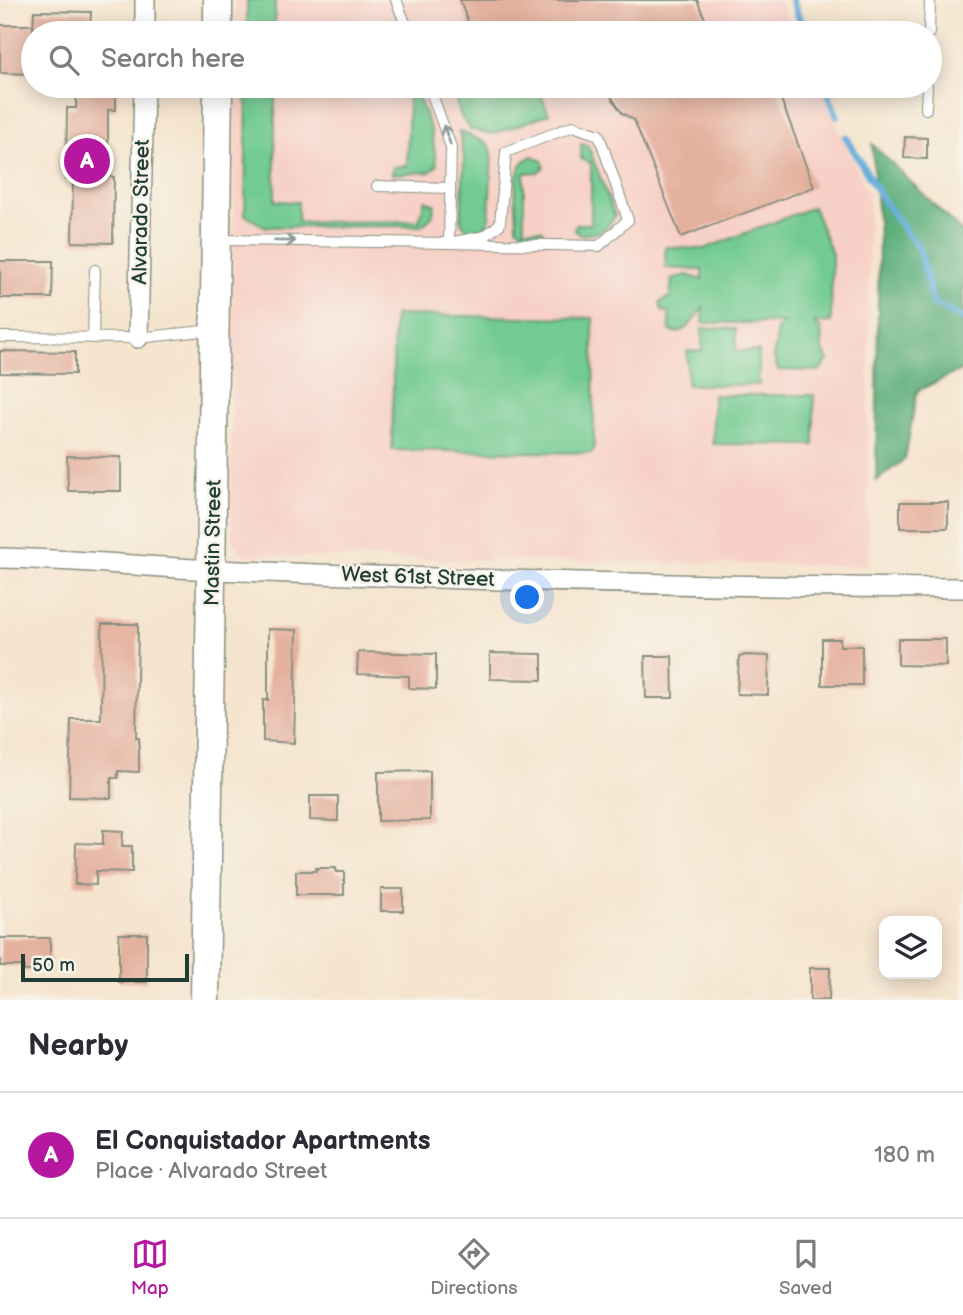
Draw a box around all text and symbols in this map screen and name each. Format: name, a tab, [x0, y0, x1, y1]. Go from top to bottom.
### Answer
search box	[21, 21, 942, 98]
icon: search	[45, 41, 83, 79]
text: Search here	[101, 44, 245, 75]
one-way arrow	[440, 125, 452, 147]
pin: A	[64, 135, 110, 187]
street label: Alvarado Street	[127, 139, 155, 285]
one-way arrow	[273, 234, 296, 247]
street label: Mastin Street	[199, 479, 227, 606]
street label: West 61st Street	[341, 562, 496, 592]
your location	[510, 580, 544, 614]
map controls	[879, 916, 942, 979]
button: layers	[879, 916, 942, 979]
scale bar	[21, 951, 189, 983]
text: 50 m	[32, 954, 75, 977]
text: Nearby	[28, 1028, 128, 1064]
text: El Conquistador Apartments	[95, 1126, 430, 1157]
text: A	[44, 1141, 58, 1169]
text: 180 m	[874, 1141, 935, 1169]
text: Place · Alvarado Street	[95, 1157, 327, 1185]
tab: Map	[131, 1235, 169, 1300]
tab: Directions	[430, 1235, 518, 1300]
tab: Saved	[779, 1235, 832, 1300]

